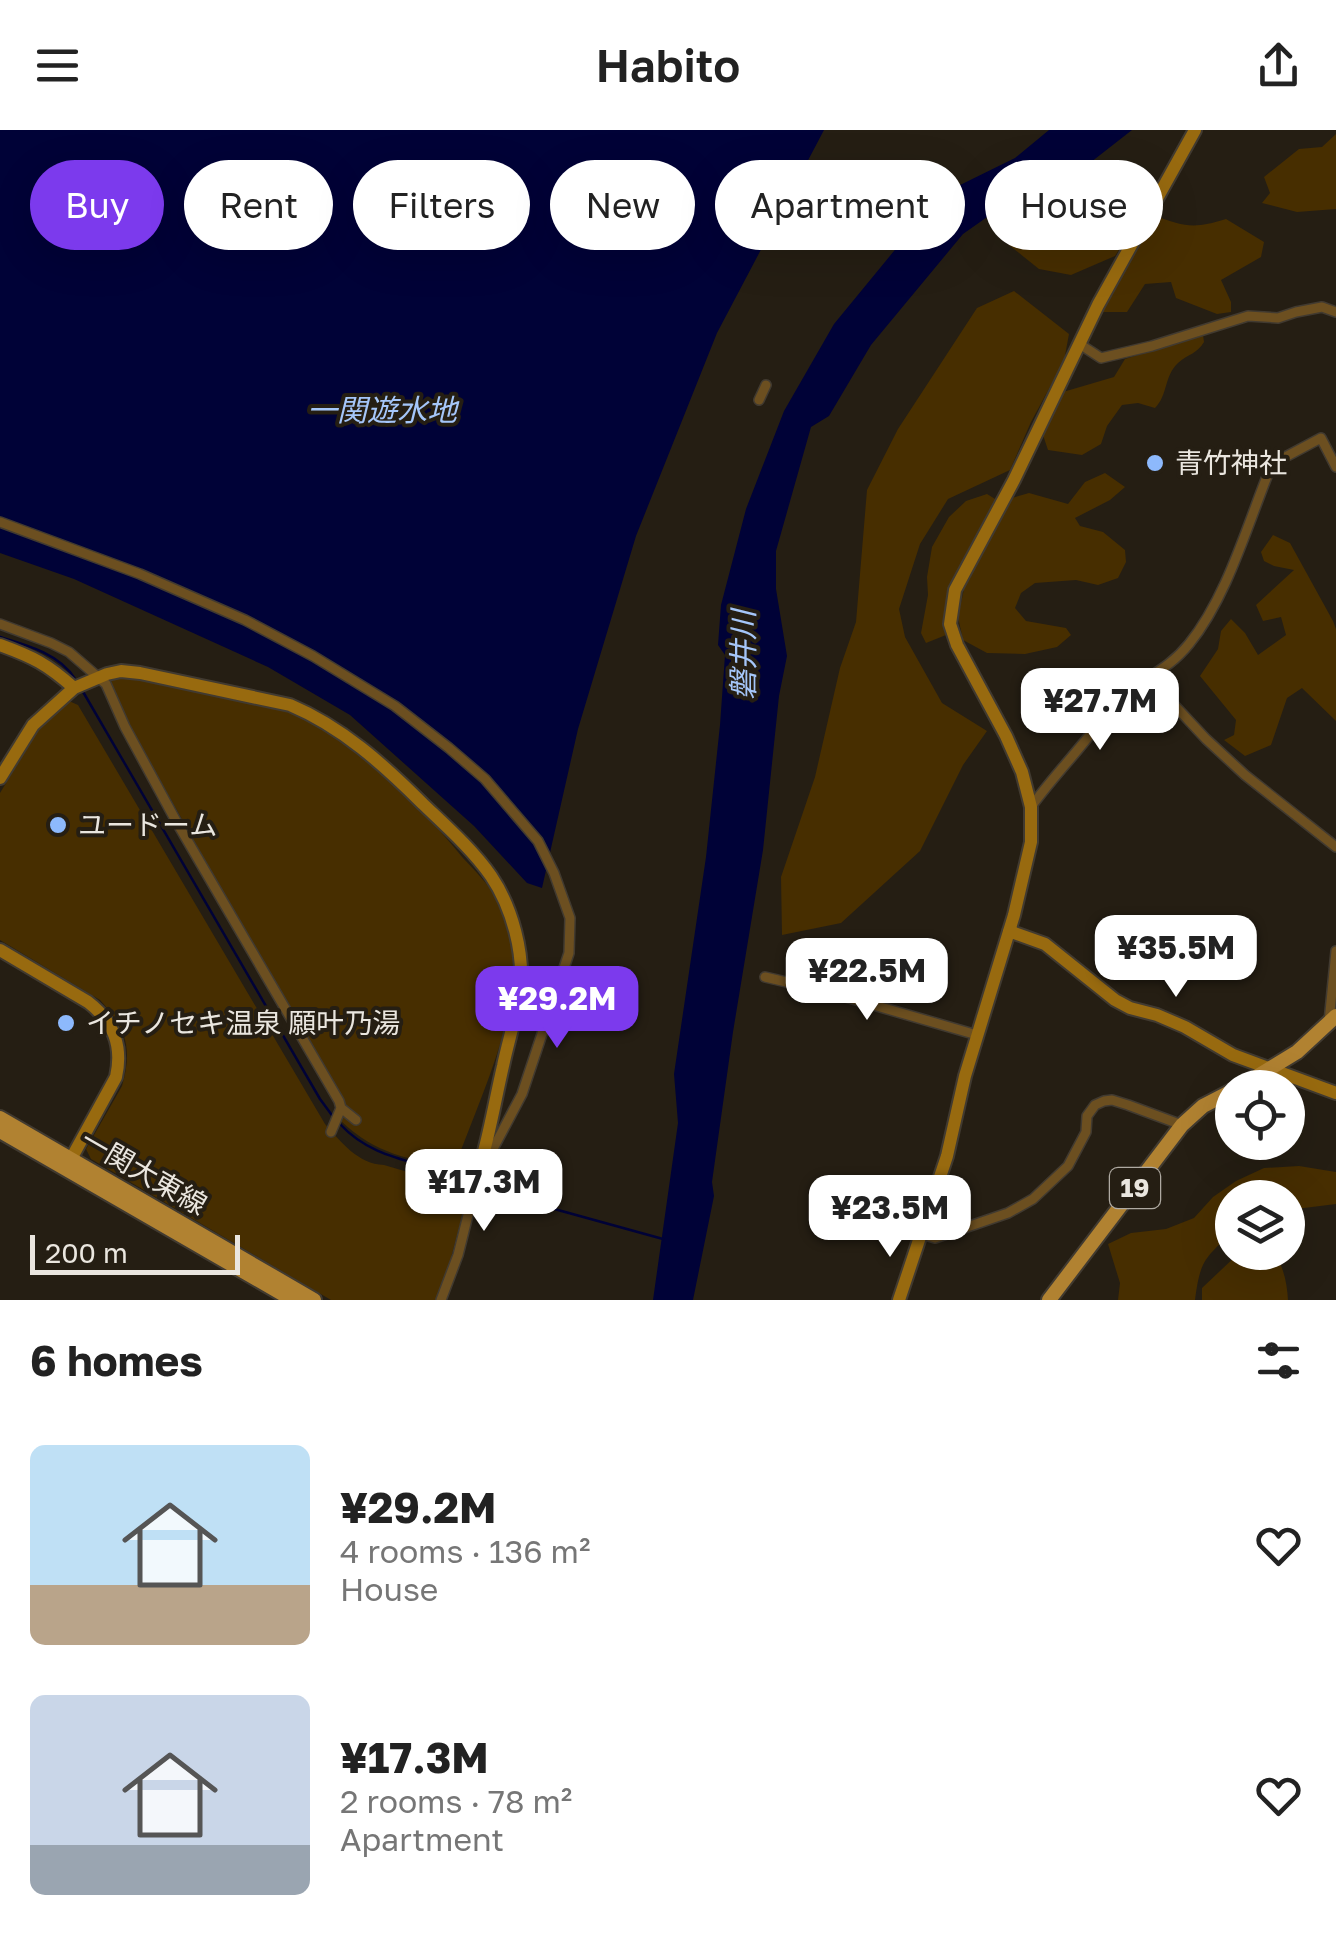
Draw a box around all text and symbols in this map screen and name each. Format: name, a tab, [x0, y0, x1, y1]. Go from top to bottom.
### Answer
icon: menu	[30, 38, 85, 93]
text: Habito	[596, 38, 740, 92]
icon: share	[1251, 38, 1306, 93]
chip: Buy	[30, 160, 164, 250]
chip: Rent	[184, 160, 333, 250]
chip: Filters	[353, 160, 530, 250]
chip: New	[550, 160, 695, 250]
chip: Apartment	[715, 160, 965, 250]
chip: House	[985, 160, 1163, 250]
water label: 一関遊水地	[307, 392, 460, 428]
place label: 青竹神社	[1175, 446, 1287, 479]
marker: 青竹神社	[1144, 452, 1166, 474]
water label: 磐井川	[725, 607, 761, 700]
pin: ¥27.7M	[1019, 668, 1181, 753]
text: ¥27.7M	[1043, 681, 1157, 719]
place label: ユードーム	[78, 808, 217, 841]
marker: ユードーム	[47, 814, 69, 836]
pin: ¥35.5M	[1095, 915, 1257, 1000]
text: ¥35.5M	[1117, 928, 1235, 966]
pin: ¥22.5M	[786, 938, 948, 1023]
text: ¥22.5M	[808, 951, 926, 989]
pin: ¥29.2M	[476, 966, 638, 1051]
text: ¥29.2M	[497, 979, 617, 1017]
place label: イチノセキ温泉 願叶乃湯	[86, 1006, 400, 1039]
marker: イチノセキ温泉 願叶乃湯	[55, 1012, 77, 1034]
map controls	[1215, 1070, 1305, 1270]
button: locate	[1215, 1070, 1305, 1160]
street label: 一関大東線	[75, 1122, 213, 1221]
pin: ¥17.3M	[403, 1149, 565, 1234]
text: ¥17.3M	[427, 1162, 541, 1200]
road number: 19	[1110, 1168, 1160, 1208]
pin: ¥23.5M	[809, 1175, 971, 1260]
button: layers	[1215, 1180, 1305, 1270]
text: ¥23.5M	[831, 1188, 949, 1226]
scale bar	[30, 1230, 240, 1274]
text: 200 m	[45, 1236, 128, 1269]
icon: filters	[1251, 1333, 1306, 1388]
text: 6 homes	[30, 1335, 203, 1385]
text: ¥29.2M	[340, 1482, 496, 1532]
icon: home	[110, 1485, 230, 1605]
icon: heart	[1251, 1518, 1306, 1573]
text: 4 rooms · 136 m²	[340, 1532, 590, 1570]
text: House	[340, 1570, 438, 1608]
text: ¥17.3M	[340, 1732, 489, 1782]
icon: home	[110, 1735, 230, 1855]
icon: heart	[1251, 1768, 1306, 1823]
text: 2 rooms · 78 m²	[340, 1782, 572, 1820]
text: Apartment	[340, 1820, 504, 1858]

